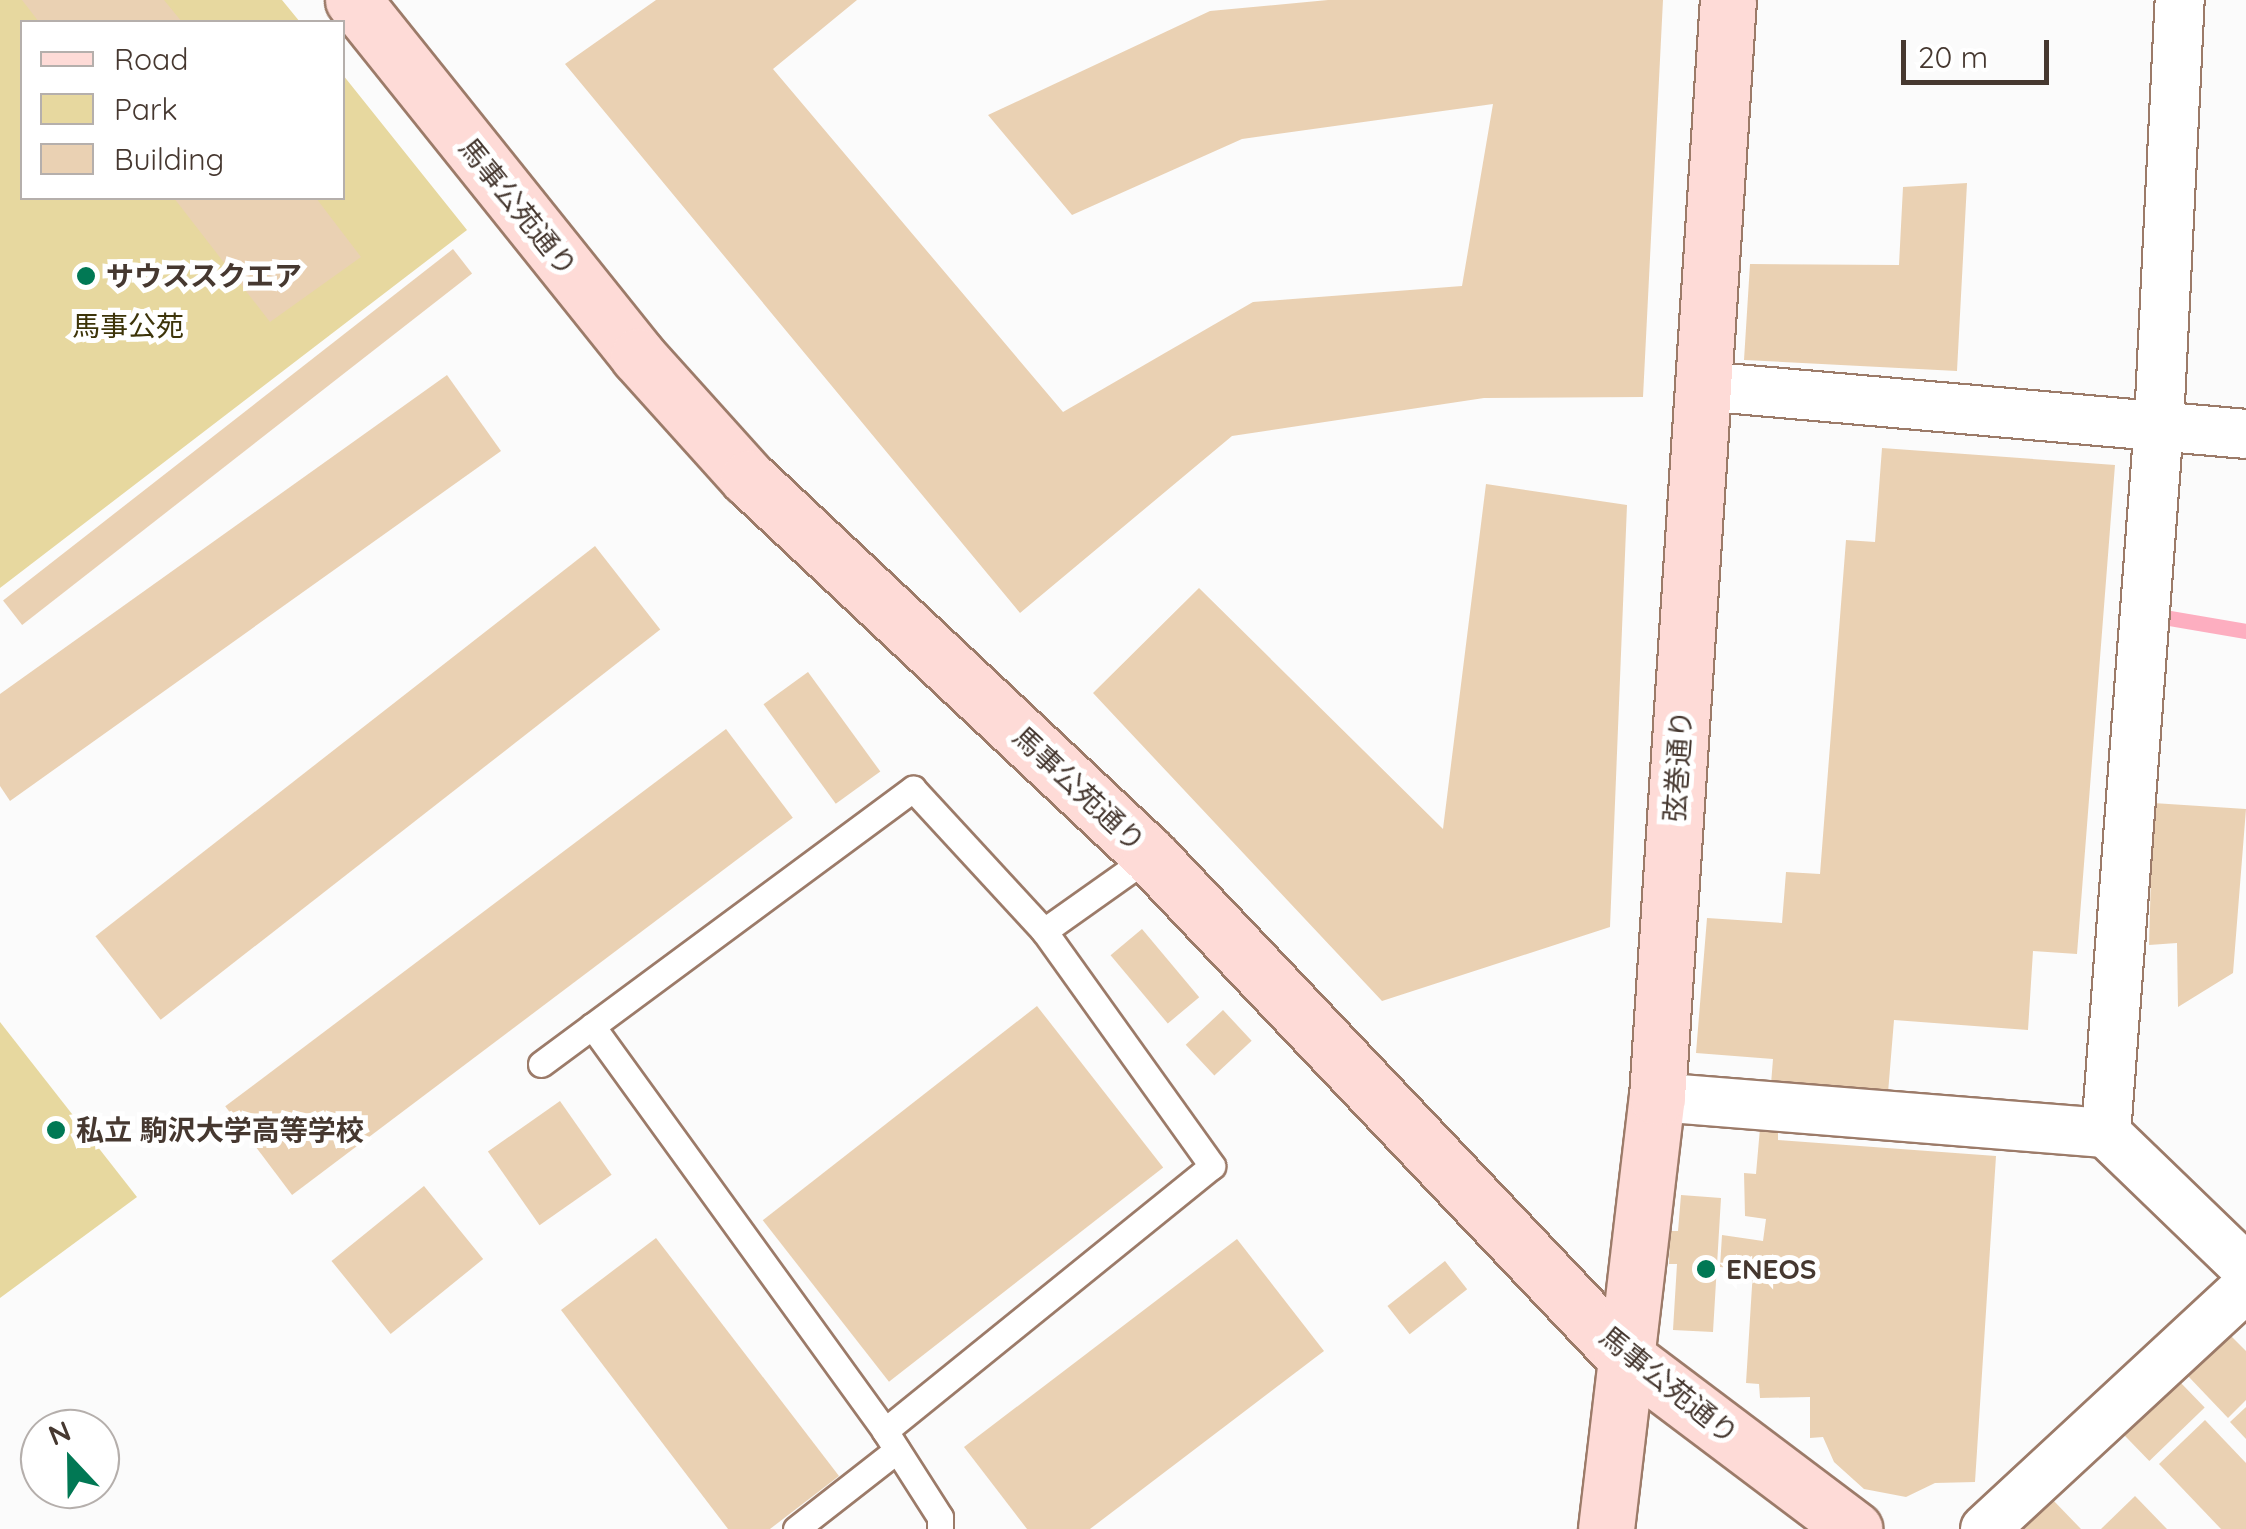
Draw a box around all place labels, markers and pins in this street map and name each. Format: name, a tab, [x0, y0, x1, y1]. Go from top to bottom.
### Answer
place label: サウススクエア	[106, 259, 302, 293]
marker: サウススクエア	[75, 265, 97, 287]
place label: 私立 駒沢大学高等学校	[76, 1113, 364, 1147]
marker: 私立 駒沢大学高等学校	[45, 1119, 67, 1141]
place label: ENEOS	[1726, 1252, 1817, 1286]
marker: ENEOS	[1695, 1258, 1717, 1280]

